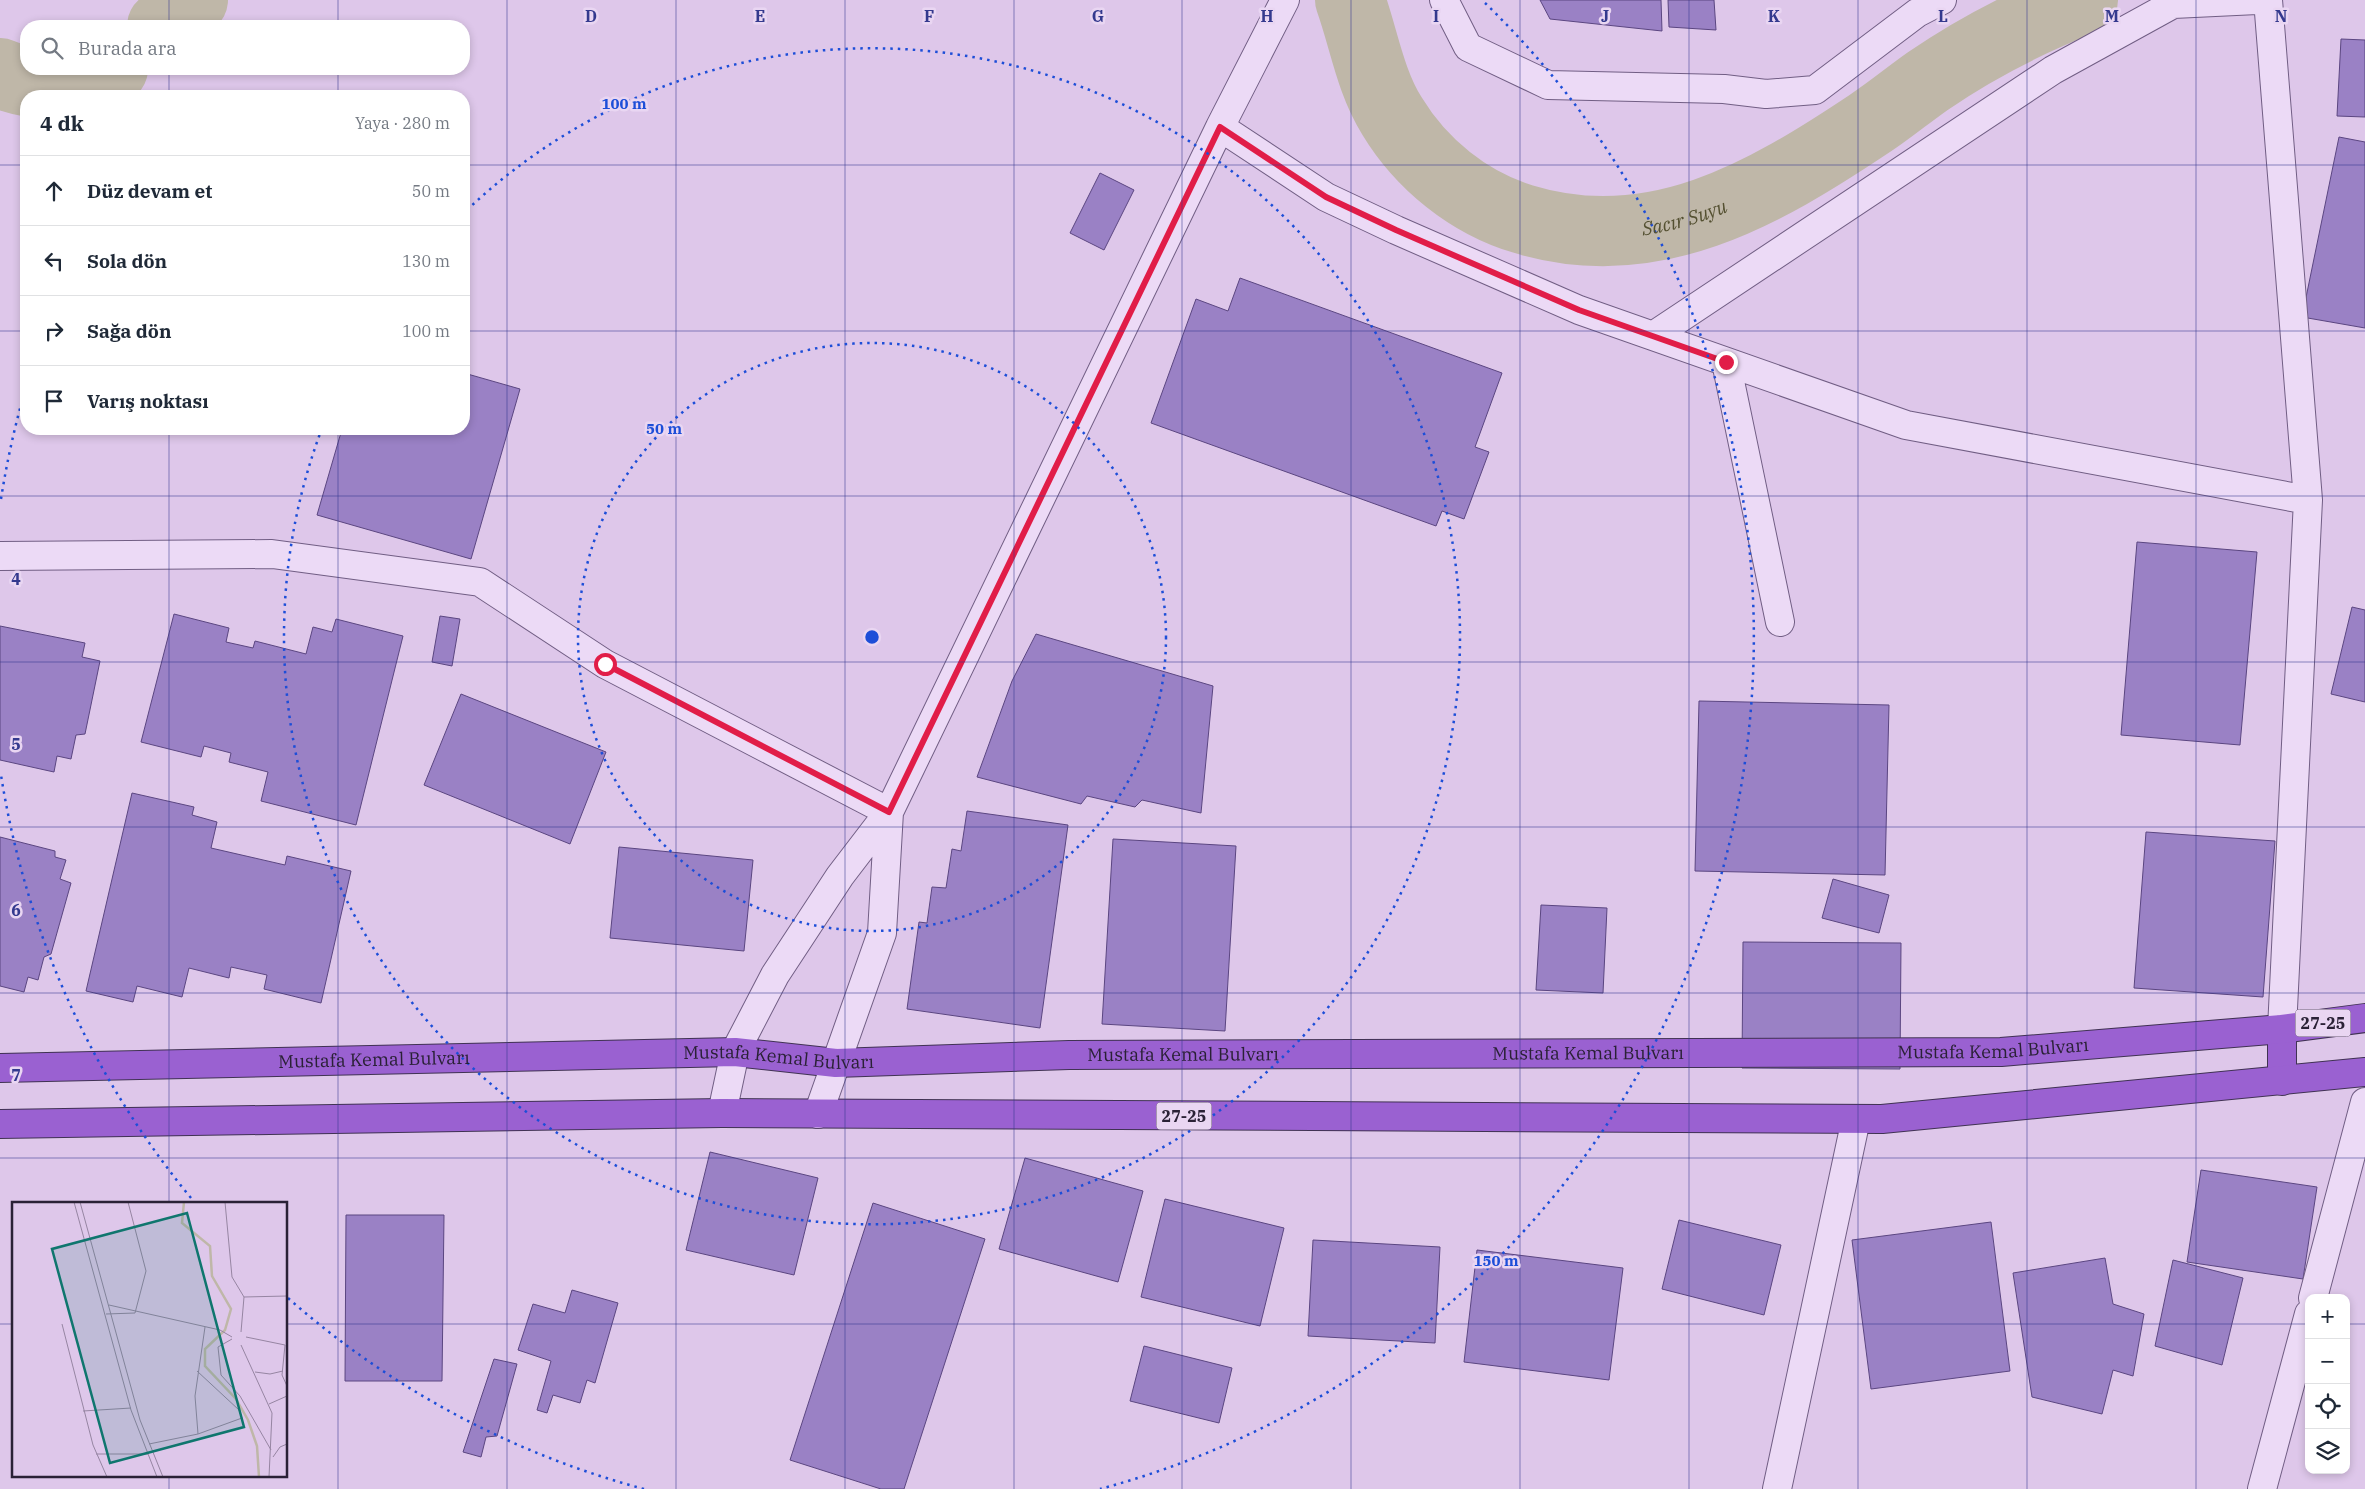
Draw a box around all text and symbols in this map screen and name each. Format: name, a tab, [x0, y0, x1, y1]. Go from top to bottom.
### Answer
text: D	[585, 6, 597, 26]
text: E	[755, 6, 765, 26]
text: F	[924, 6, 934, 26]
text: G	[1092, 6, 1104, 26]
text: H	[1261, 6, 1274, 26]
text: I	[1433, 6, 1439, 26]
text: J	[1601, 6, 1609, 26]
text: K	[1768, 6, 1781, 26]
text: L	[1938, 6, 1948, 26]
text: M	[2105, 6, 2119, 26]
text: N	[2275, 6, 2287, 26]
search box	[20, 20, 470, 75]
icon: search	[38, 34, 66, 62]
text: Burada ara	[78, 36, 177, 60]
text: 100 m	[601, 94, 647, 113]
text: 4 dk	[40, 109, 84, 137]
text: Yaya · 280 m	[355, 113, 450, 133]
icon: ahead	[40, 177, 68, 205]
text: Düz devam et	[87, 179, 212, 203]
text: 50 m	[412, 181, 450, 201]
water label: Sacır Suyu	[1639, 194, 1731, 241]
icon: left	[40, 247, 68, 275]
text: Sola dön	[87, 249, 167, 273]
text: 130 m	[402, 251, 450, 271]
icon: right	[40, 317, 68, 345]
text: Sağa dön	[87, 319, 171, 343]
text: 100 m	[402, 321, 450, 341]
route end	[1715, 351, 1738, 374]
icon: arrive	[40, 387, 68, 415]
text: Varış noktası	[87, 389, 209, 413]
text: 50 m	[646, 419, 682, 438]
text: 4	[11, 569, 21, 589]
centre of rings	[863, 628, 881, 646]
route start	[594, 653, 617, 676]
text: 5	[11, 734, 21, 754]
text: 6	[11, 900, 21, 920]
road number: 27-25	[2296, 1010, 2350, 1036]
street label: Mustafa Kemal Bulvarı	[1897, 1033, 2090, 1063]
street label: Mustafa Kemal Bulvarı	[683, 1040, 875, 1074]
street label: Mustafa Kemal Bulvarı	[1492, 1041, 1684, 1065]
street label: Mustafa Kemal Bulvarı	[1087, 1042, 1279, 1066]
street label: Mustafa Kemal Bulvarı	[278, 1046, 470, 1073]
text: 7	[11, 1065, 21, 1085]
road number: 27-25	[1156, 1102, 1212, 1130]
inset map	[12, 1202, 288, 1476]
text: 150 m	[1473, 1251, 1519, 1270]
map controls	[2305, 1294, 2350, 1474]
button: +	[2305, 1294, 2350, 1339]
button: −	[2305, 1339, 2350, 1384]
button: locate	[2305, 1384, 2350, 1429]
button: layers	[2305, 1429, 2350, 1474]

